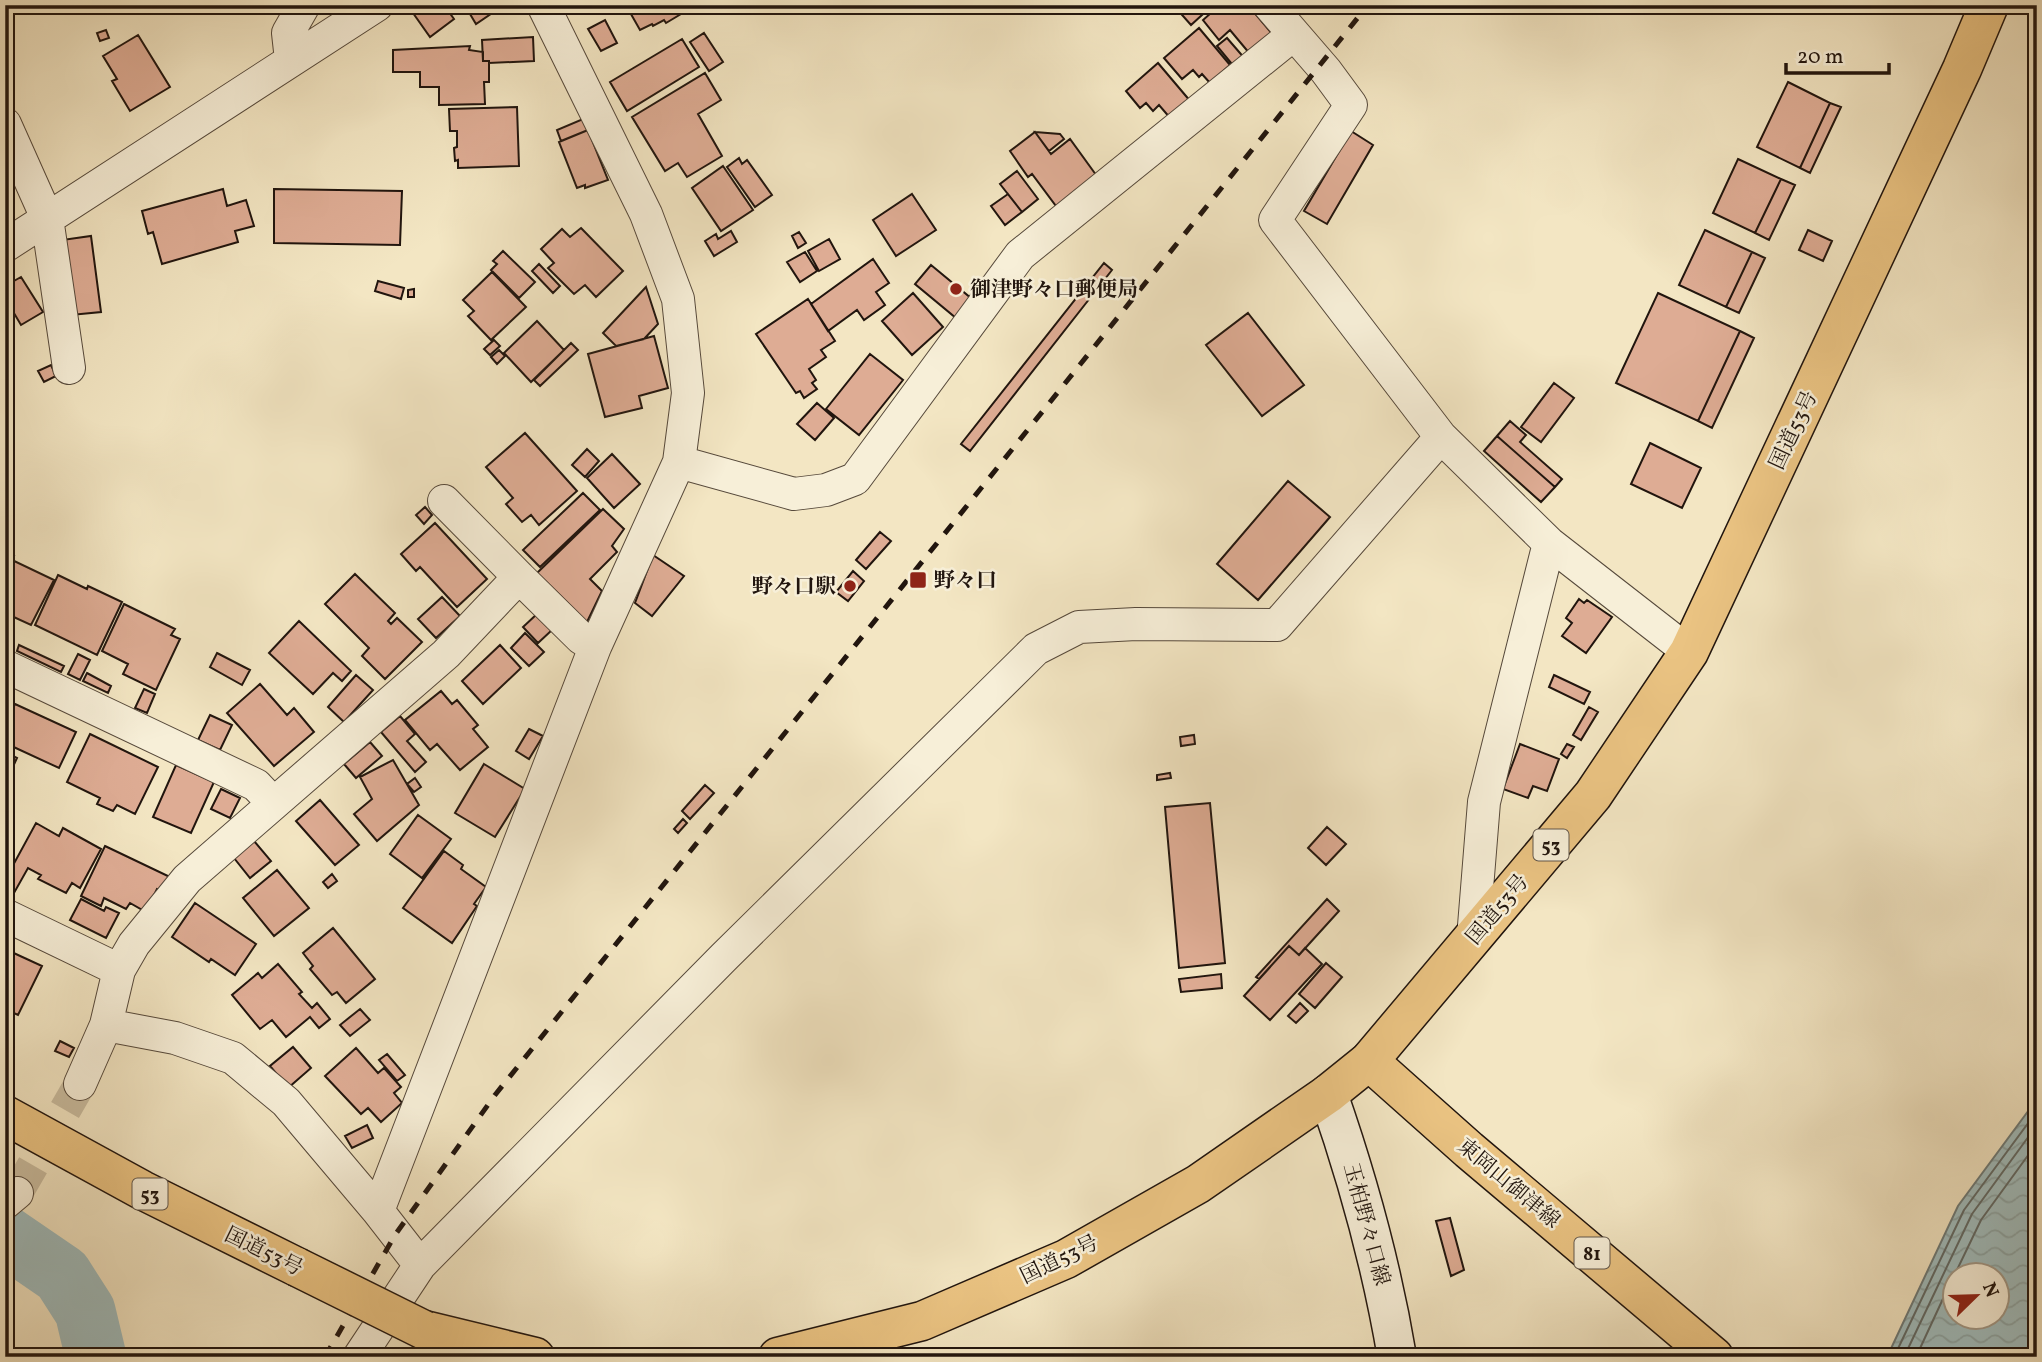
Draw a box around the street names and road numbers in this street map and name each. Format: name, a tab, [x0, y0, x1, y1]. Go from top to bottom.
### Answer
street label: 国道53号	[1763, 386, 1825, 475]
road number: 53	[1534, 830, 1568, 860]
street label: 国道53号	[1460, 869, 1536, 951]
street label: 東岡山御津線	[1450, 1133, 1566, 1236]
street label: 玉柏野々口線	[1335, 1160, 1396, 1289]
road number: 53	[132, 1178, 168, 1210]
street label: 国道53号	[219, 1221, 307, 1284]
street label: 国道53号	[1016, 1229, 1104, 1292]
road number: 81	[1574, 1238, 1610, 1268]

